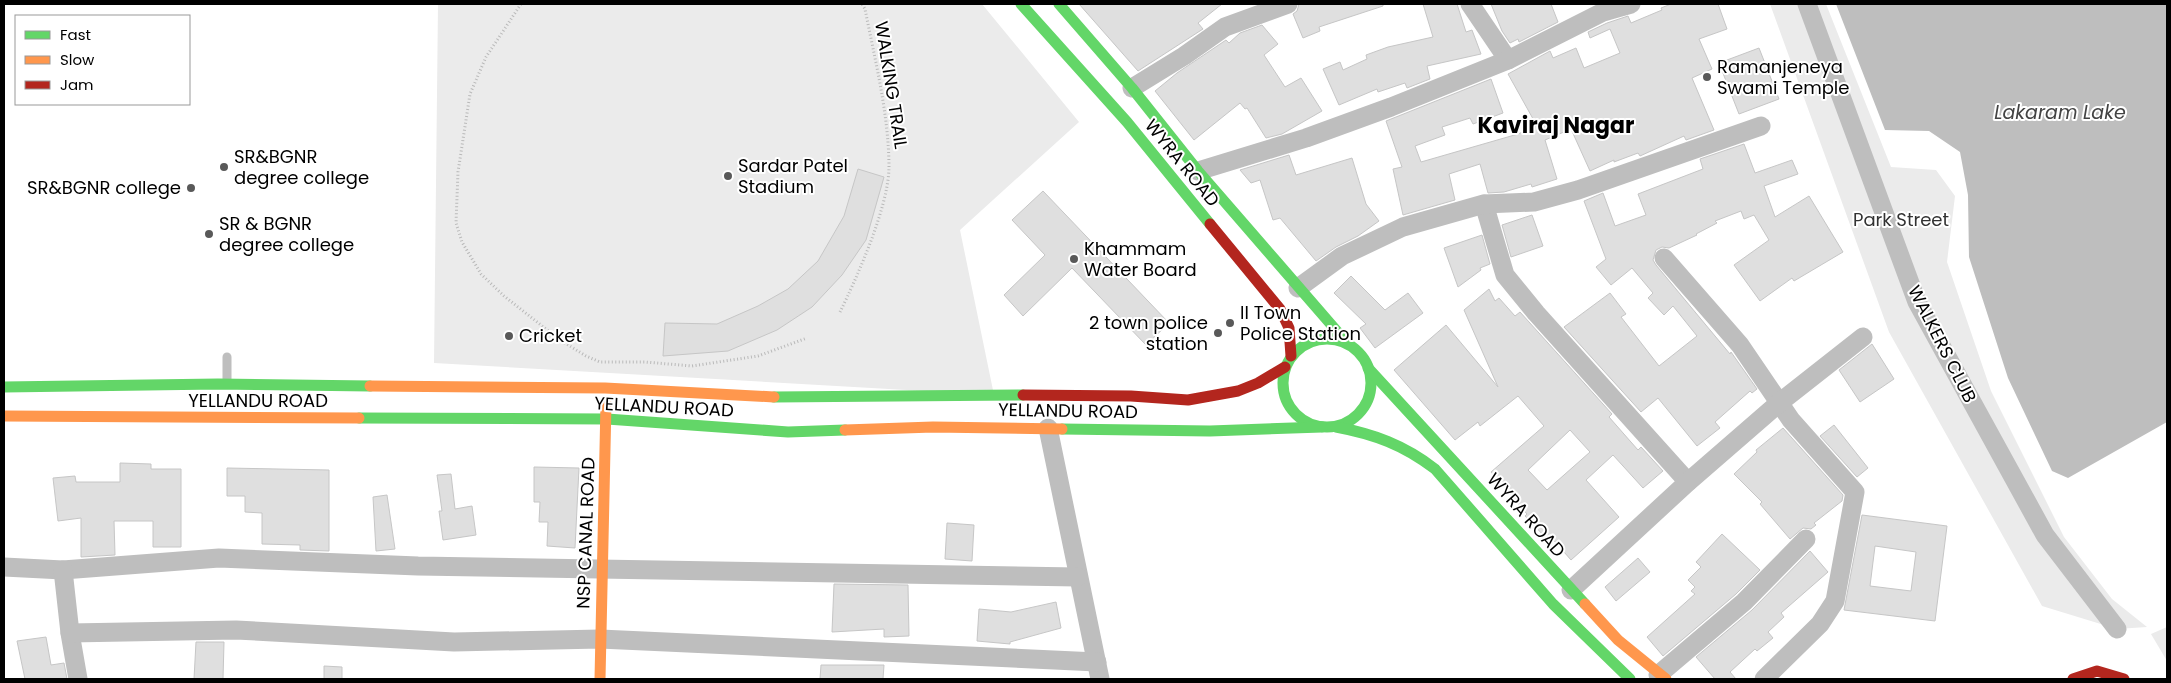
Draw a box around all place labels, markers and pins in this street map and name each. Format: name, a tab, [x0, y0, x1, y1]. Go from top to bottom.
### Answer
place label: Ramanjeneya Swami Temple	[1717, 54, 1849, 100]
marker: Ramanjeneya Swami Temple	[1701, 71, 1713, 83]
place label: SR&BGNR degree college	[234, 144, 369, 190]
place label: Sardar Patel Stadium	[738, 153, 848, 199]
marker: SR&BGNR degree college	[218, 161, 230, 173]
marker: Sardar Patel Stadium	[722, 170, 734, 182]
place label: SR&BGNR college	[27, 175, 181, 200]
marker: SR&BGNR college	[185, 182, 197, 194]
place label: SR & BGNR degree college	[219, 211, 354, 257]
marker: SR & BGNR degree college	[203, 228, 215, 240]
place label: Khammam Water Board	[1084, 236, 1197, 282]
marker: Khammam Water Board	[1068, 253, 1080, 265]
place label: II Town Police Station	[1240, 300, 1361, 346]
place label: 2 town police station	[1089, 310, 1208, 356]
marker: II Town Police Station	[1224, 317, 1236, 329]
place label: Cricket	[519, 323, 582, 348]
marker: 2 town police station	[1212, 327, 1224, 339]
marker: Cricket	[503, 330, 515, 342]

